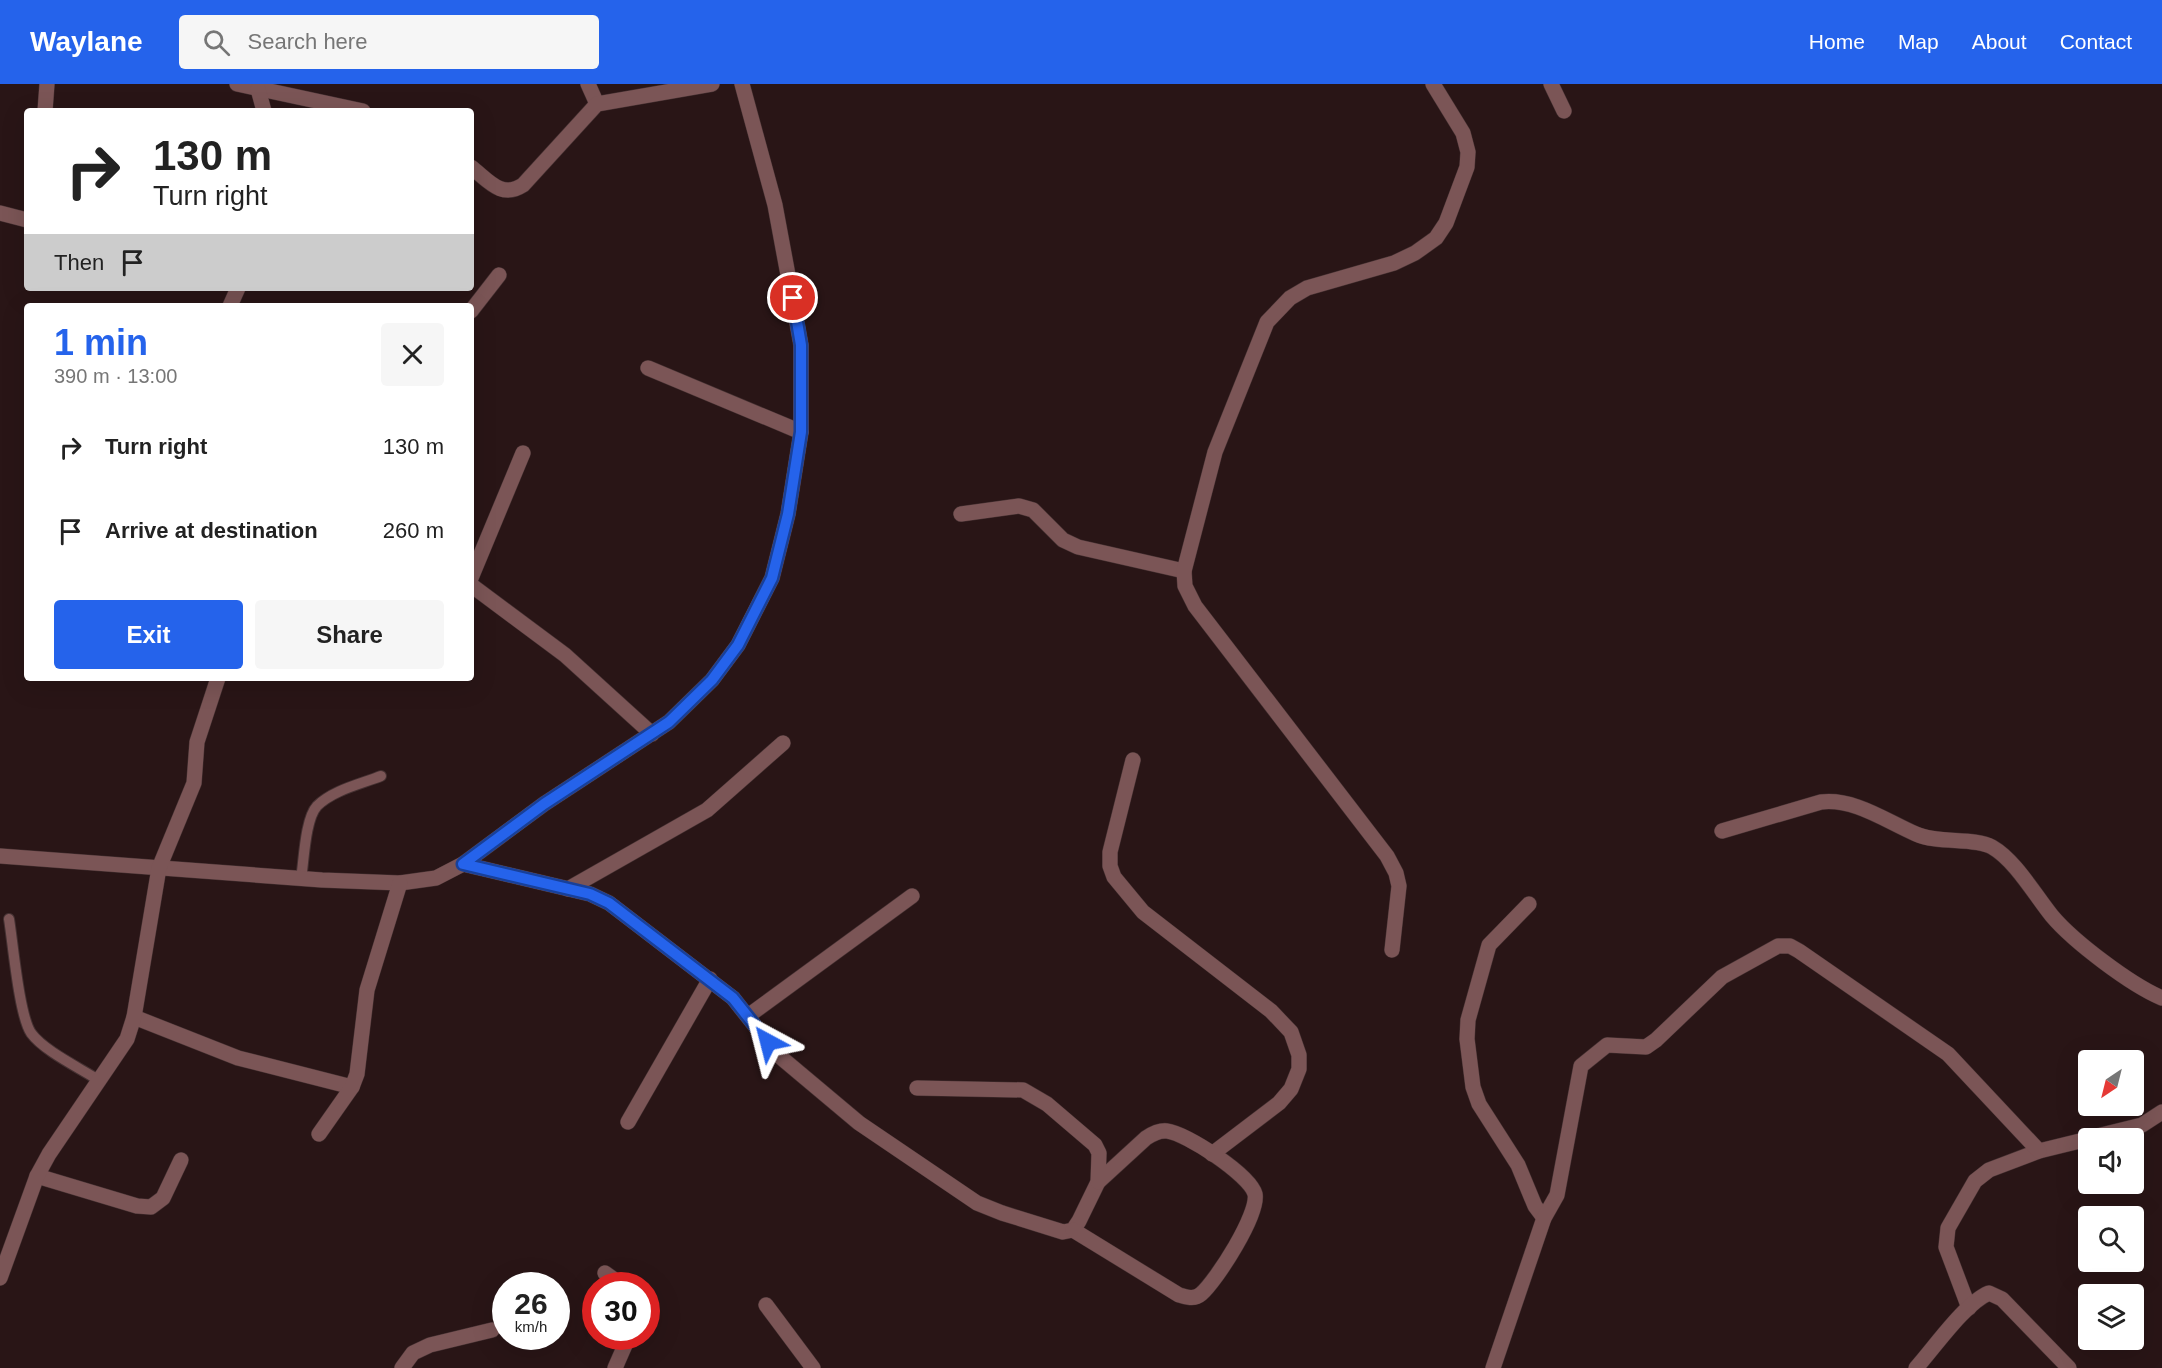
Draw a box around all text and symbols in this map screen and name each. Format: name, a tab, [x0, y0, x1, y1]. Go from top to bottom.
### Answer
search box	[179, 15, 599, 69]
text: Waylane	[30, 26, 143, 57]
icon: search	[200, 26, 233, 59]
text: Search here	[248, 29, 367, 54]
text: Home	[1809, 30, 1865, 53]
text: Map	[1898, 30, 1939, 53]
text: About	[1972, 30, 2027, 53]
text: Contact	[2060, 30, 2132, 53]
icon: right	[54, 132, 132, 210]
text: 130 m	[153, 132, 272, 179]
text: Turn right	[153, 181, 268, 211]
icon: arrive	[116, 246, 149, 279]
text: Then	[54, 250, 104, 275]
pin	[767, 272, 818, 323]
icon: arrive	[776, 281, 809, 314]
text: 1 min	[54, 322, 148, 363]
button: close	[381, 323, 444, 386]
text: 390 m · 13:00	[54, 365, 177, 387]
icon: right	[54, 431, 87, 464]
text: Turn right	[105, 434, 207, 459]
text: 130 m	[383, 434, 444, 459]
icon: arrive	[54, 515, 87, 548]
text: Arrive at destination	[105, 518, 318, 543]
text: 260 m	[383, 518, 444, 543]
button: Exit	[54, 600, 243, 669]
button: Share	[255, 600, 444, 669]
position arrow	[736, 1010, 800, 1074]
north arrow	[2078, 1050, 2144, 1116]
map controls	[2078, 1050, 2144, 1350]
button: sound	[2078, 1128, 2144, 1194]
button: search	[2078, 1206, 2144, 1272]
speed limit sign: 30	[582, 1272, 660, 1350]
button: layers	[2078, 1284, 2144, 1350]
text: 26	[514, 1287, 548, 1320]
text: km/h	[515, 1318, 547, 1335]

